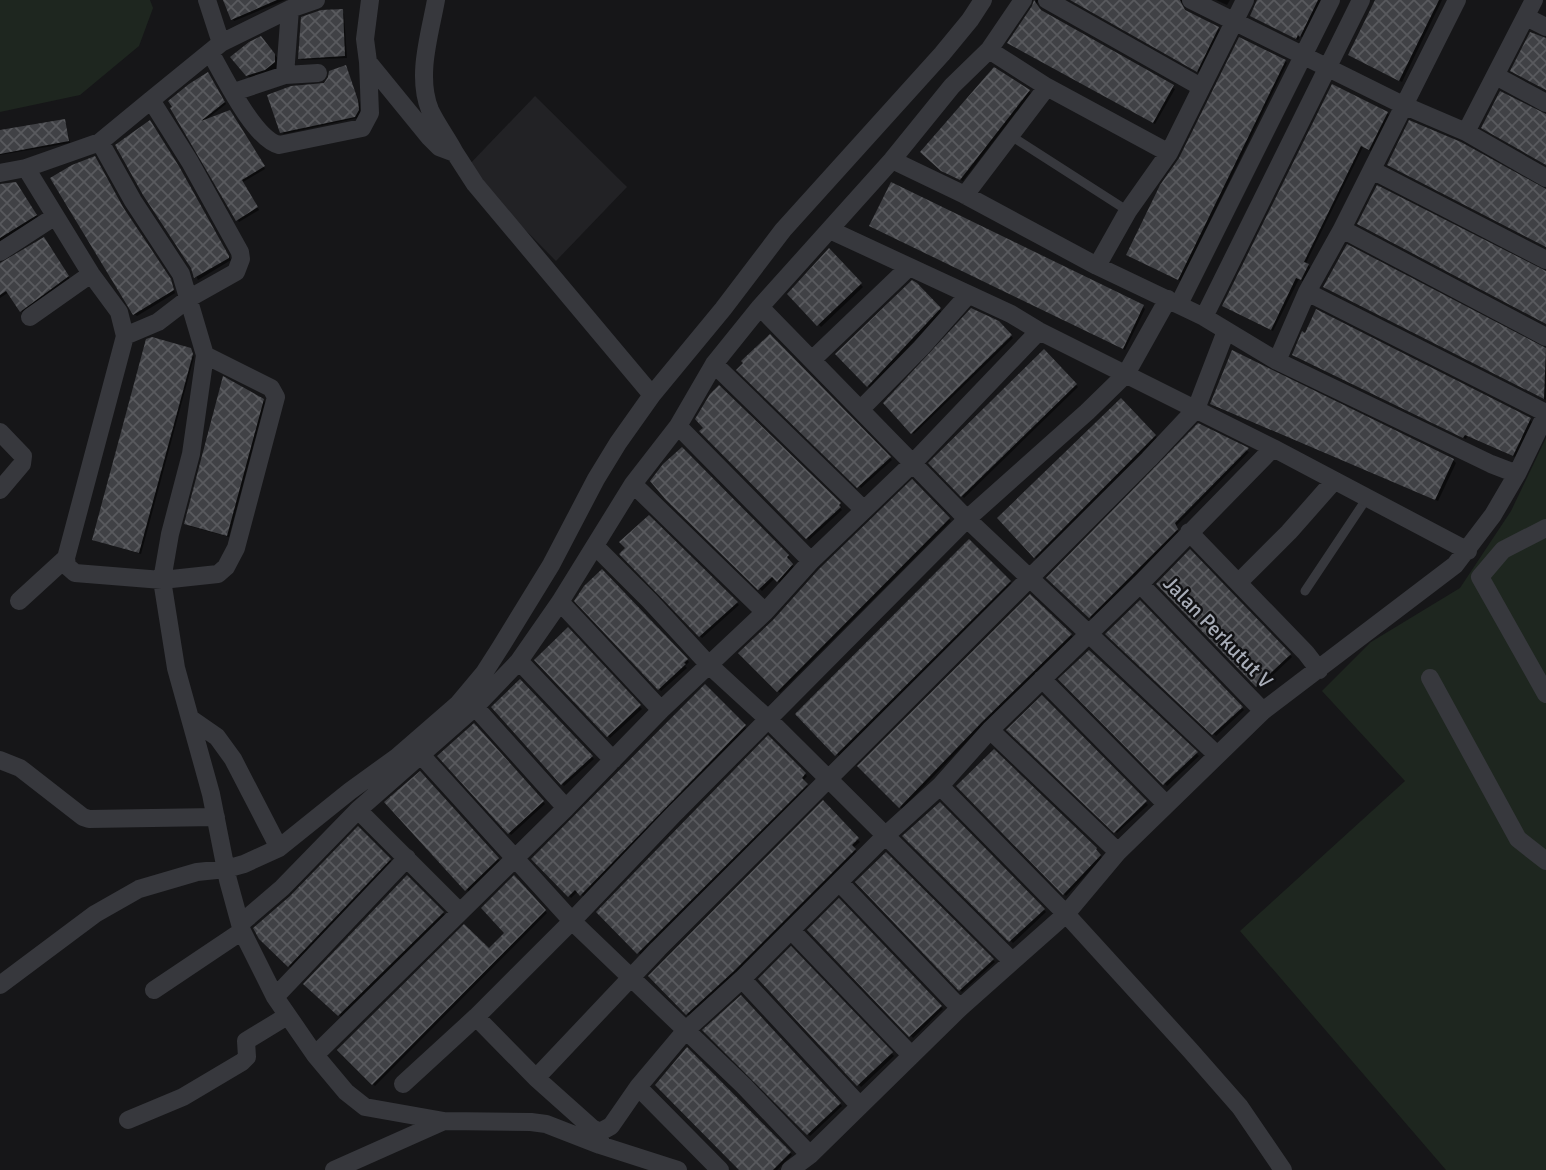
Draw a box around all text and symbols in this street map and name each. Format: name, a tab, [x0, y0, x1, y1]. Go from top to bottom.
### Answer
street label: Jalan Perkutut V	[1158, 570, 1278, 694]

